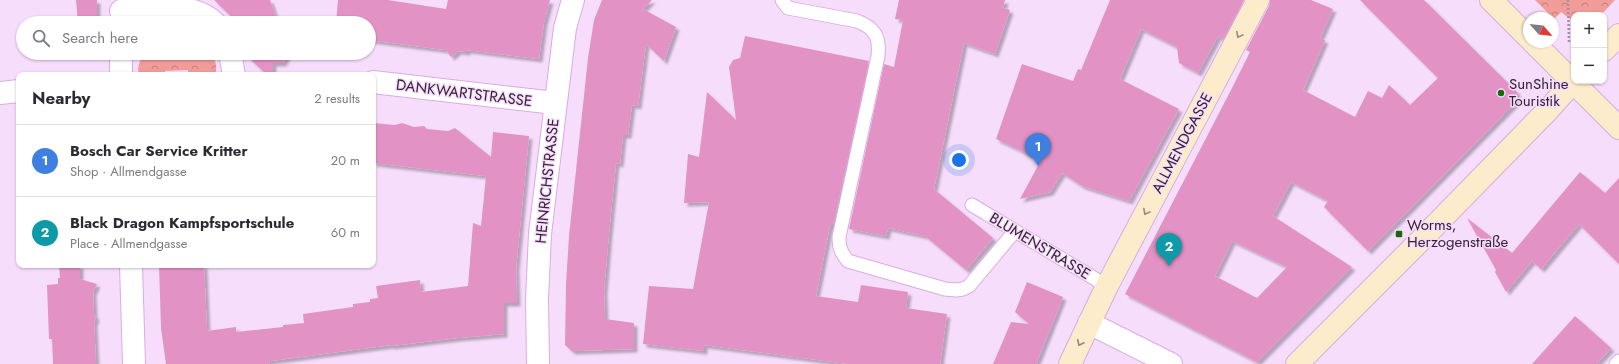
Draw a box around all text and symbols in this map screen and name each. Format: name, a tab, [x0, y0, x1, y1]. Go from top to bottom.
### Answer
north arrow	[1523, 12, 1559, 48]
map controls	[1571, 12, 1607, 84]
button: +	[1571, 12, 1607, 48]
search box	[16, 16, 376, 60]
icon: search	[30, 27, 52, 49]
text: Search here	[62, 27, 138, 49]
one-way arrow	[1237, 30, 1244, 38]
button: −	[1571, 48, 1607, 84]
place label: SunShine Touristik	[1509, 73, 1569, 112]
street label: DANKWARTSTRASSE	[395, 74, 533, 112]
text: Nearby	[32, 86, 90, 110]
marker: SunShine Touristik	[1496, 88, 1506, 98]
text: 2 results	[314, 89, 360, 108]
street label: ALLMENDGASSE	[1146, 89, 1218, 197]
street label: HEINRICHSTRASSE	[529, 117, 565, 245]
pin: 1	[1025, 133, 1051, 166]
text: Bosch Car Service Kritter	[70, 140, 248, 162]
your location	[949, 150, 969, 170]
text: 1	[42, 151, 48, 170]
text: 20 m	[331, 151, 360, 170]
text: Shop · Allmendgasse	[70, 162, 187, 181]
street label: BLUMENSTRASSE	[985, 207, 1095, 285]
one-way arrow	[1144, 207, 1151, 215]
text: Black Dragon Kampfsportschule	[70, 212, 294, 234]
place label: Worms, Herzogenstraße	[1407, 214, 1509, 253]
text: 2	[41, 223, 49, 242]
text: 60 m	[331, 223, 360, 242]
marker: Worms, Herzogenstraße	[1394, 229, 1404, 239]
pin: 2	[1156, 233, 1182, 266]
text: Place · Allmendgasse	[70, 234, 187, 253]
one-way arrow	[1077, 339, 1084, 347]

